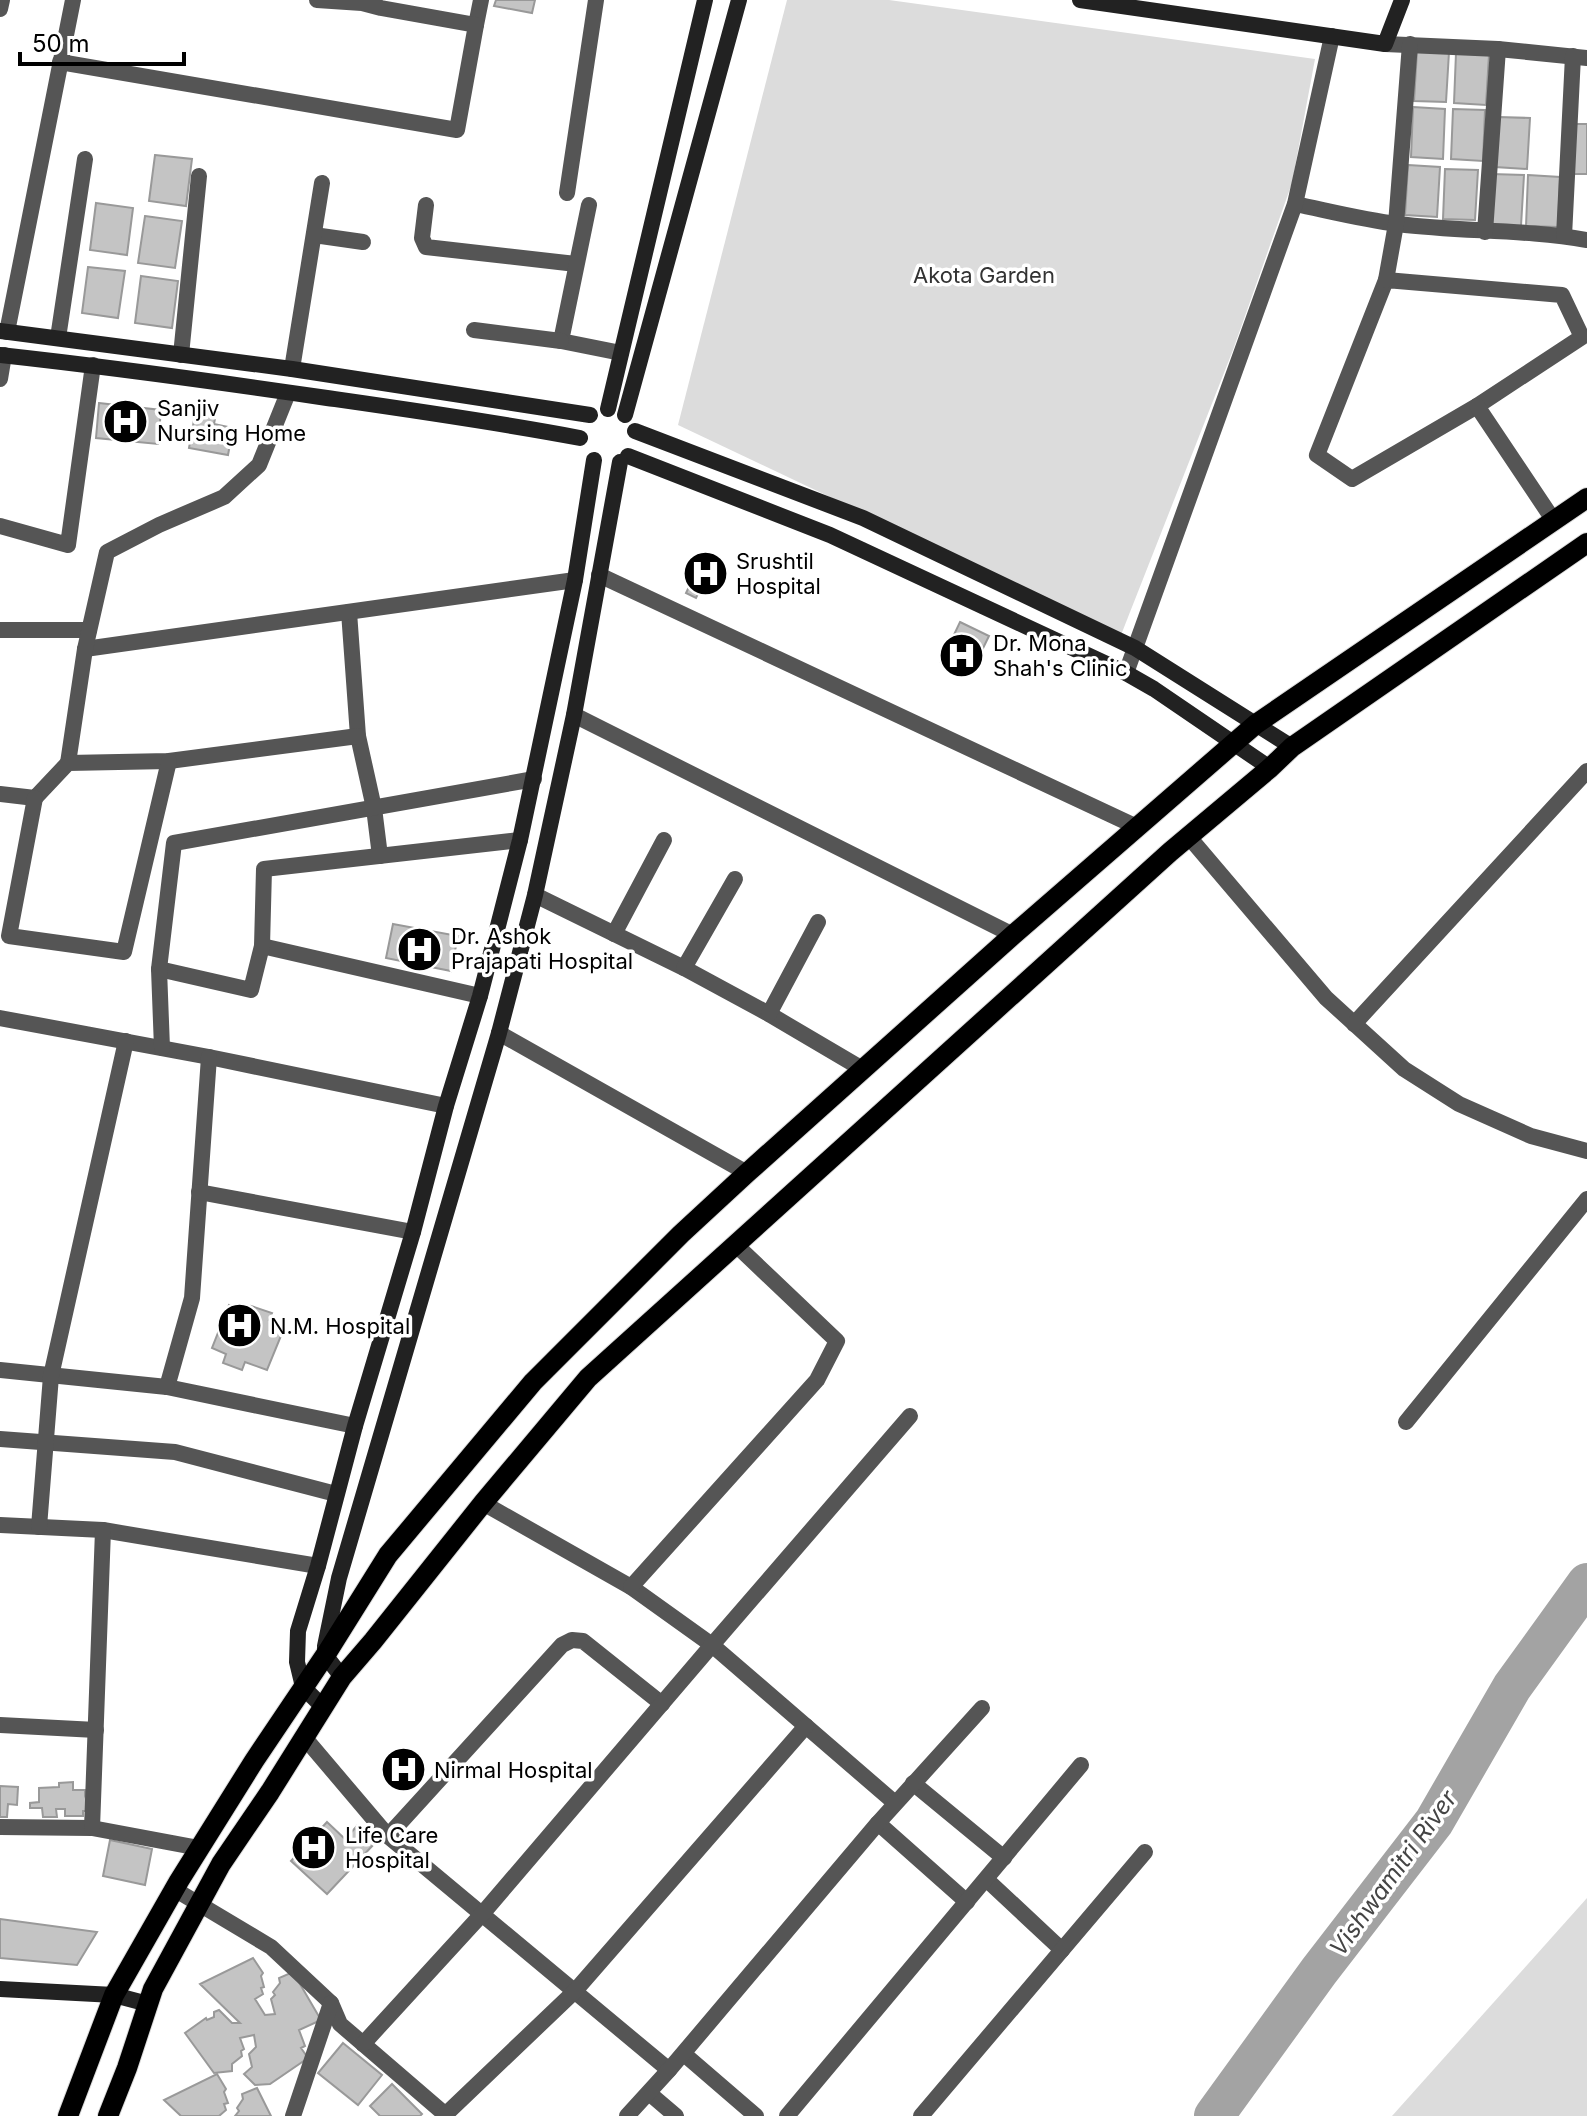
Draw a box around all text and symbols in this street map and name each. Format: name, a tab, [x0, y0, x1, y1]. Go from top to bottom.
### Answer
scale bar	[20, 16, 184, 66]
text: 50 m	[32, 29, 90, 58]
park label: Akota Garden	[913, 262, 1055, 288]
place label: Sanjiv Nursing Home	[157, 395, 306, 446]
hospital icon: Sanjiv Nursing Home	[102, 397, 150, 445]
place label: Srushtil Hospital	[736, 548, 821, 599]
hospital icon: Srushtil Hospital	[681, 550, 729, 598]
place label: Dr. Mona Shah's Clinic	[993, 630, 1128, 681]
hospital icon: Dr. Mona Shah's Clinic	[938, 632, 986, 680]
place label: Dr. Ashok Prajapati Hospital	[451, 923, 633, 974]
hospital icon: Dr. Ashok Prajapati Hospital	[396, 925, 444, 973]
hospital icon: N.M. Hospital	[215, 1302, 263, 1350]
place label: N.M. Hospital	[270, 1313, 410, 1339]
hospital icon: Nirmal Hospital	[379, 1746, 427, 1794]
place label: Nirmal Hospital	[434, 1757, 593, 1783]
water label: Vishwamitri River	[1323, 1784, 1463, 1961]
place label: Life Care Hospital	[345, 1822, 438, 1873]
hospital icon: Life Care Hospital	[290, 1824, 338, 1872]

